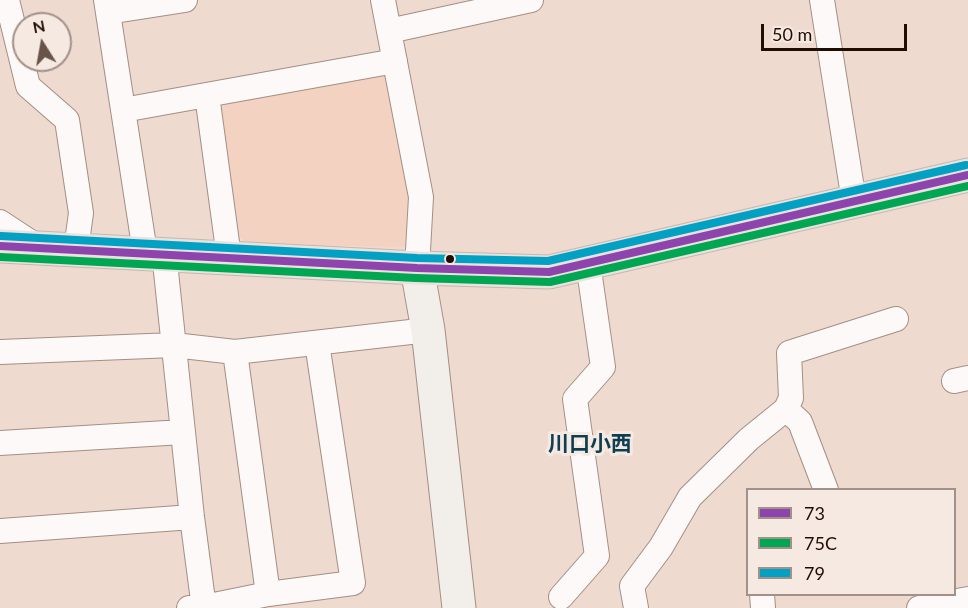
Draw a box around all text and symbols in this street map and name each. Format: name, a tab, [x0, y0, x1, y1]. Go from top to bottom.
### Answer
north arrow	[12, 12, 72, 72]
scale bar	[764, 12, 910, 50]
text: N	[31, 15, 47, 36]
text: 50 m	[772, 23, 812, 45]
unlabelled marker	[444, 253, 456, 265]
district label: 川口小西	[548, 431, 632, 457]
legend	[746, 488, 956, 596]
text: 73	[804, 502, 825, 524]
text: 75C	[804, 532, 837, 554]
text: 79	[804, 562, 825, 584]

